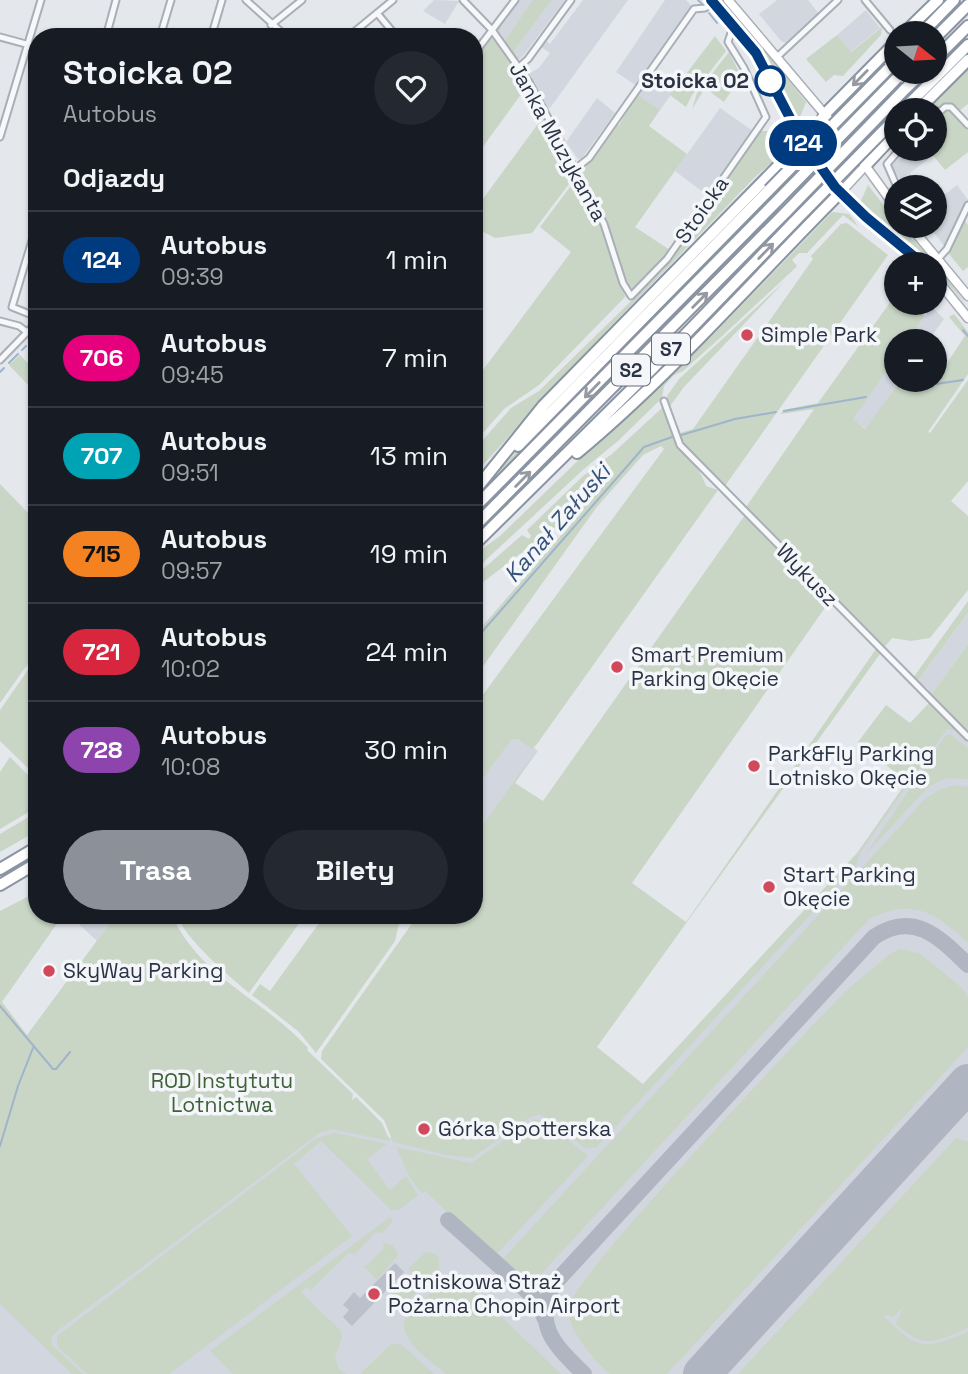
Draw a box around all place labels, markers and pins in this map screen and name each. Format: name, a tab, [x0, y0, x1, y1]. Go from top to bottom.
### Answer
marker: Stoicka 02	[755, 66, 785, 96]
place label: Stoicka 02	[641, 67, 749, 94]
place label: Simple Park	[761, 321, 877, 348]
marker: Simple Park	[739, 327, 755, 343]
place label: Smart Premium Parking Okęcie	[631, 641, 784, 692]
marker: Smart Premium Parking Okęcie	[609, 659, 625, 675]
place label: Park&Fly Parking Lotnisko Okęcie	[768, 740, 934, 791]
marker: Park&Fly Parking Lotnisko Okęcie	[746, 758, 762, 774]
place label: Start Parking Okęcie	[783, 861, 916, 912]
marker: Start Parking Okęcie	[761, 879, 777, 895]
place label: SkyWay Parking	[63, 957, 223, 984]
marker: SkyWay Parking	[41, 963, 57, 979]
place label: Górka Spotterska	[438, 1115, 611, 1142]
marker: Górka Spotterska	[416, 1121, 432, 1137]
place label: Lotniskowa Straż Pożarna Chopin Airport	[388, 1268, 620, 1319]
marker: Lotniskowa Straż Pożarna Chopin Airport	[366, 1286, 382, 1302]

